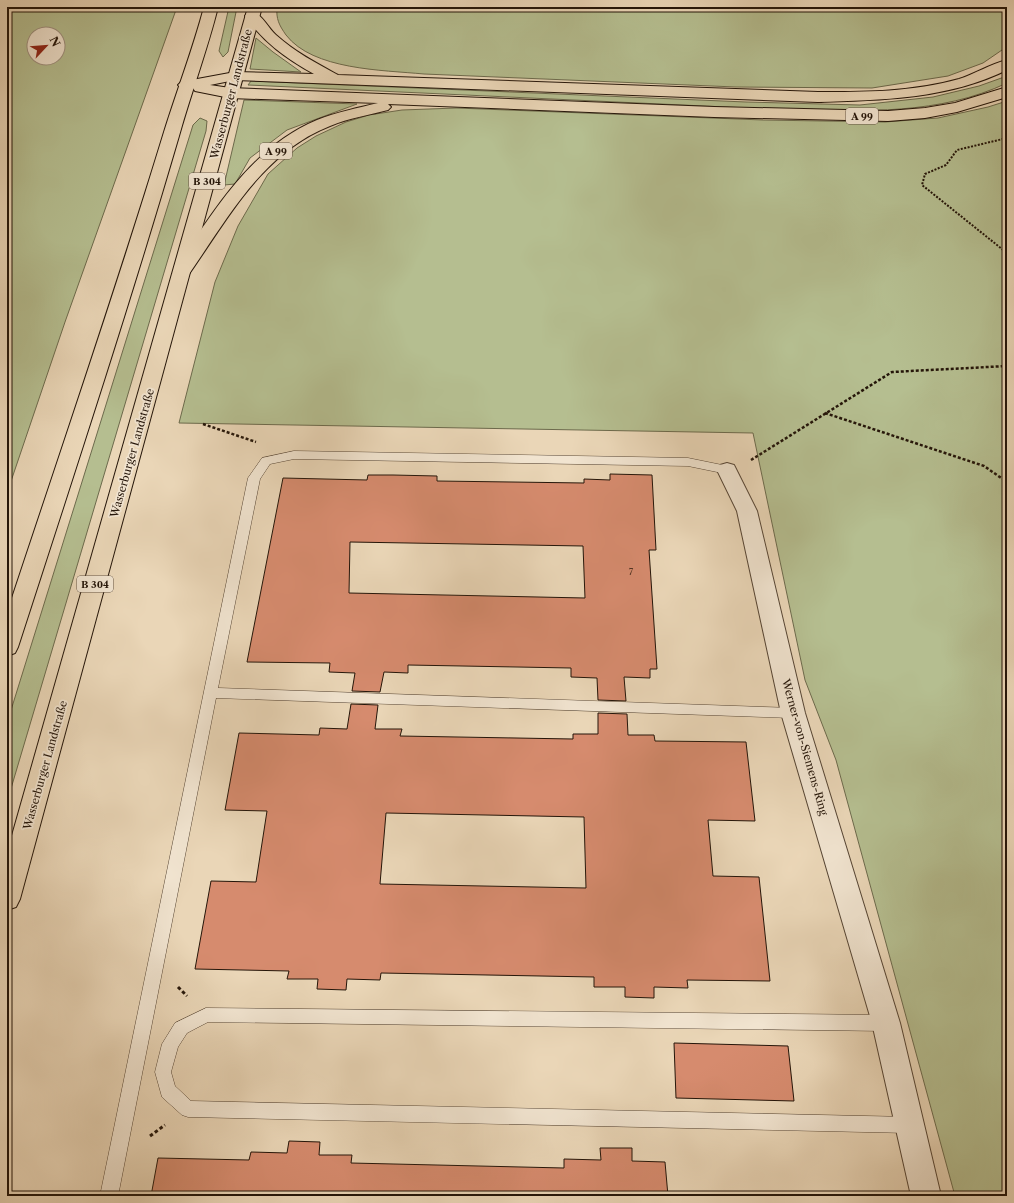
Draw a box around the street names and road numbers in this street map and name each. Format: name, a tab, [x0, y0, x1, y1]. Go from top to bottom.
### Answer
street label: Wasserburger Landstraße	[207, 28, 255, 161]
road number: A 99	[846, 108, 878, 124]
road number: A 99	[260, 143, 292, 159]
road number: B 304	[189, 173, 225, 189]
street label: Wasserburger Landstraße	[107, 387, 157, 520]
road number: B 304	[77, 576, 113, 592]
street label: Werner-von-Siemens-Ring	[779, 676, 831, 817]
street label: Wasserburger Landstraße	[20, 699, 70, 832]

